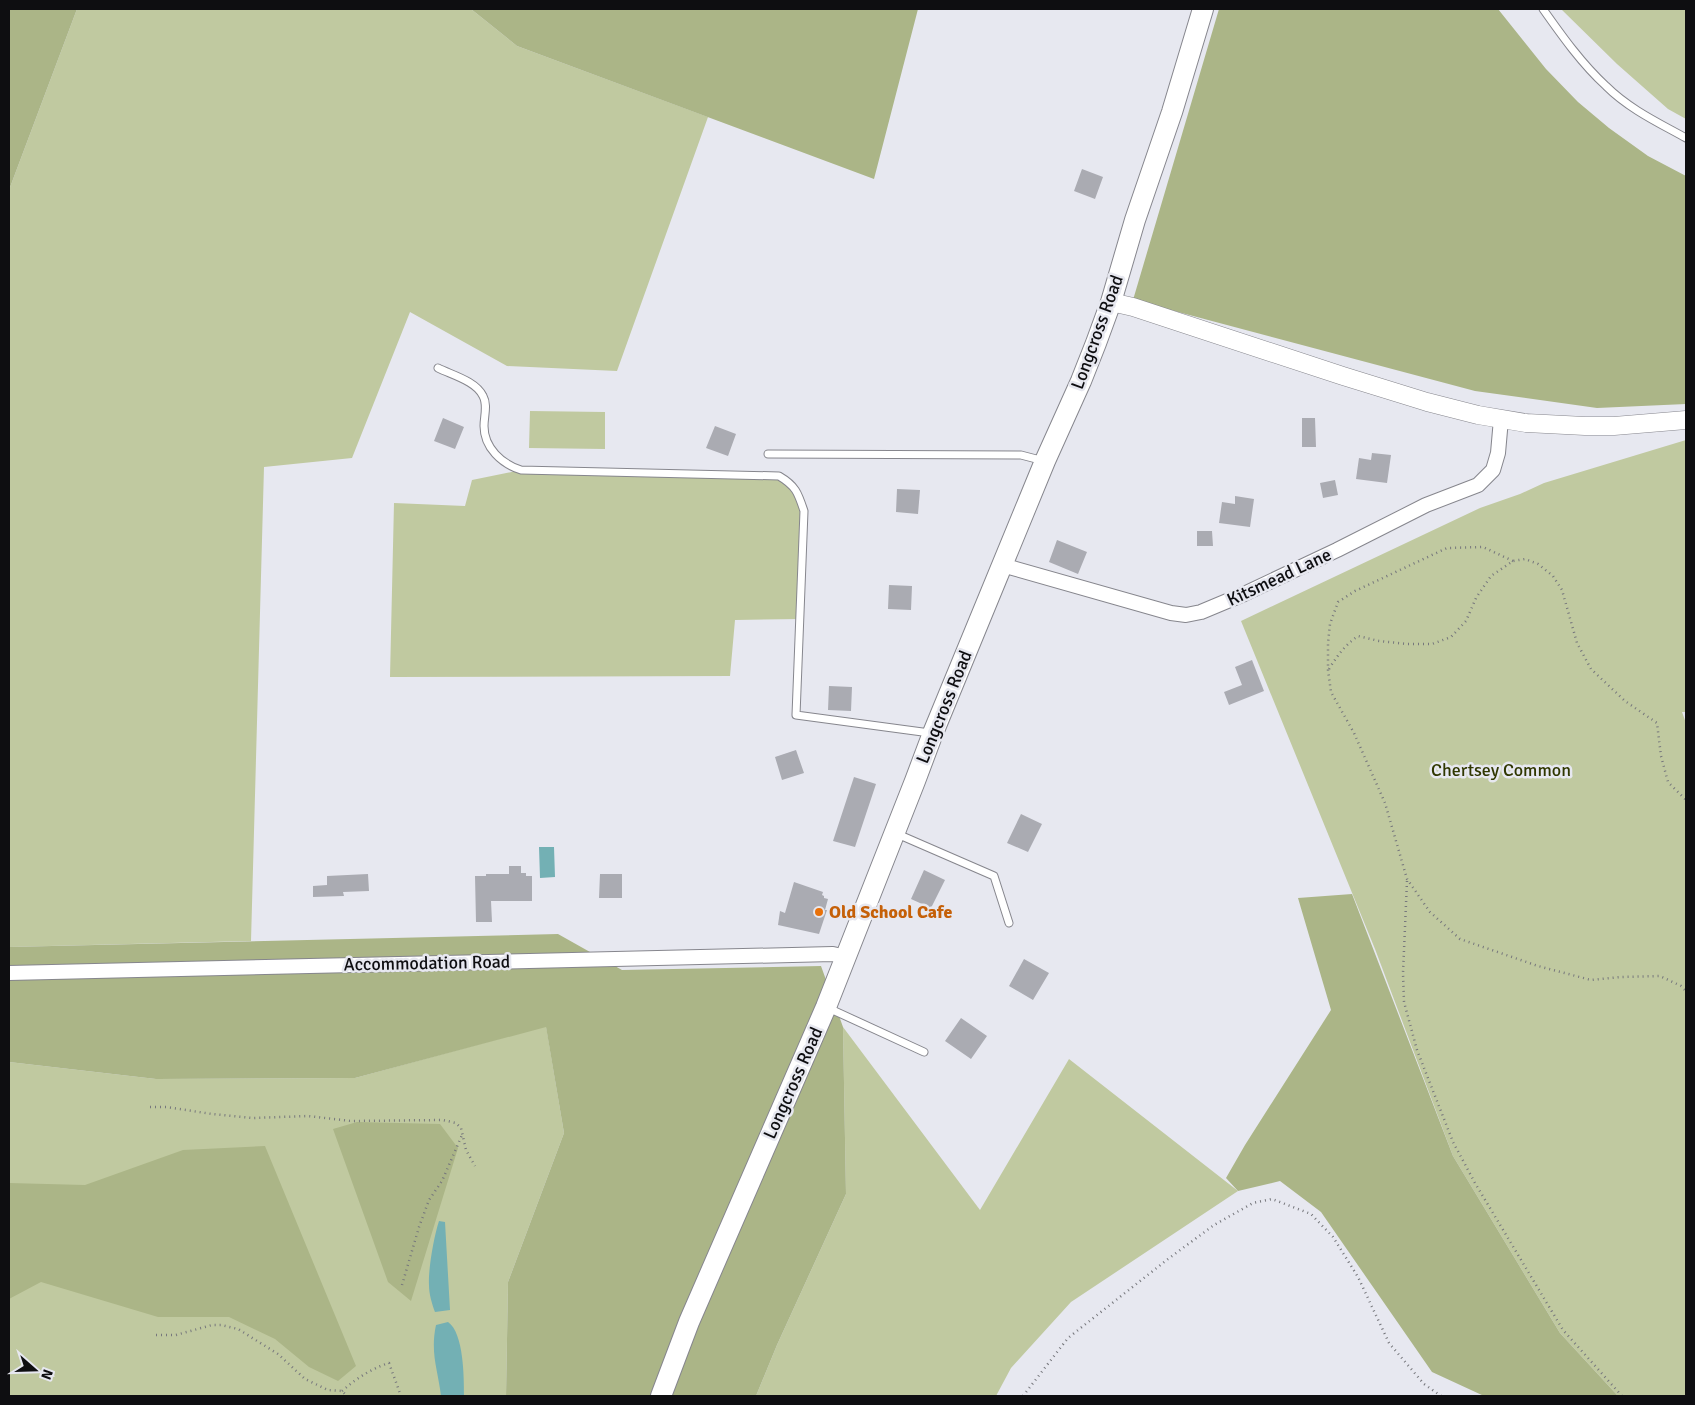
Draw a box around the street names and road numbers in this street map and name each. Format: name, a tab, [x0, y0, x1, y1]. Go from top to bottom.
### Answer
street label: Longcross Road	[1066, 272, 1128, 392]
street label: Kitsmead Lane	[1223, 543, 1335, 611]
street label: Longcross Road	[911, 647, 977, 767]
street label: Accommodation Road	[344, 951, 510, 975]
street label: Longcross Road	[759, 1024, 827, 1142]

